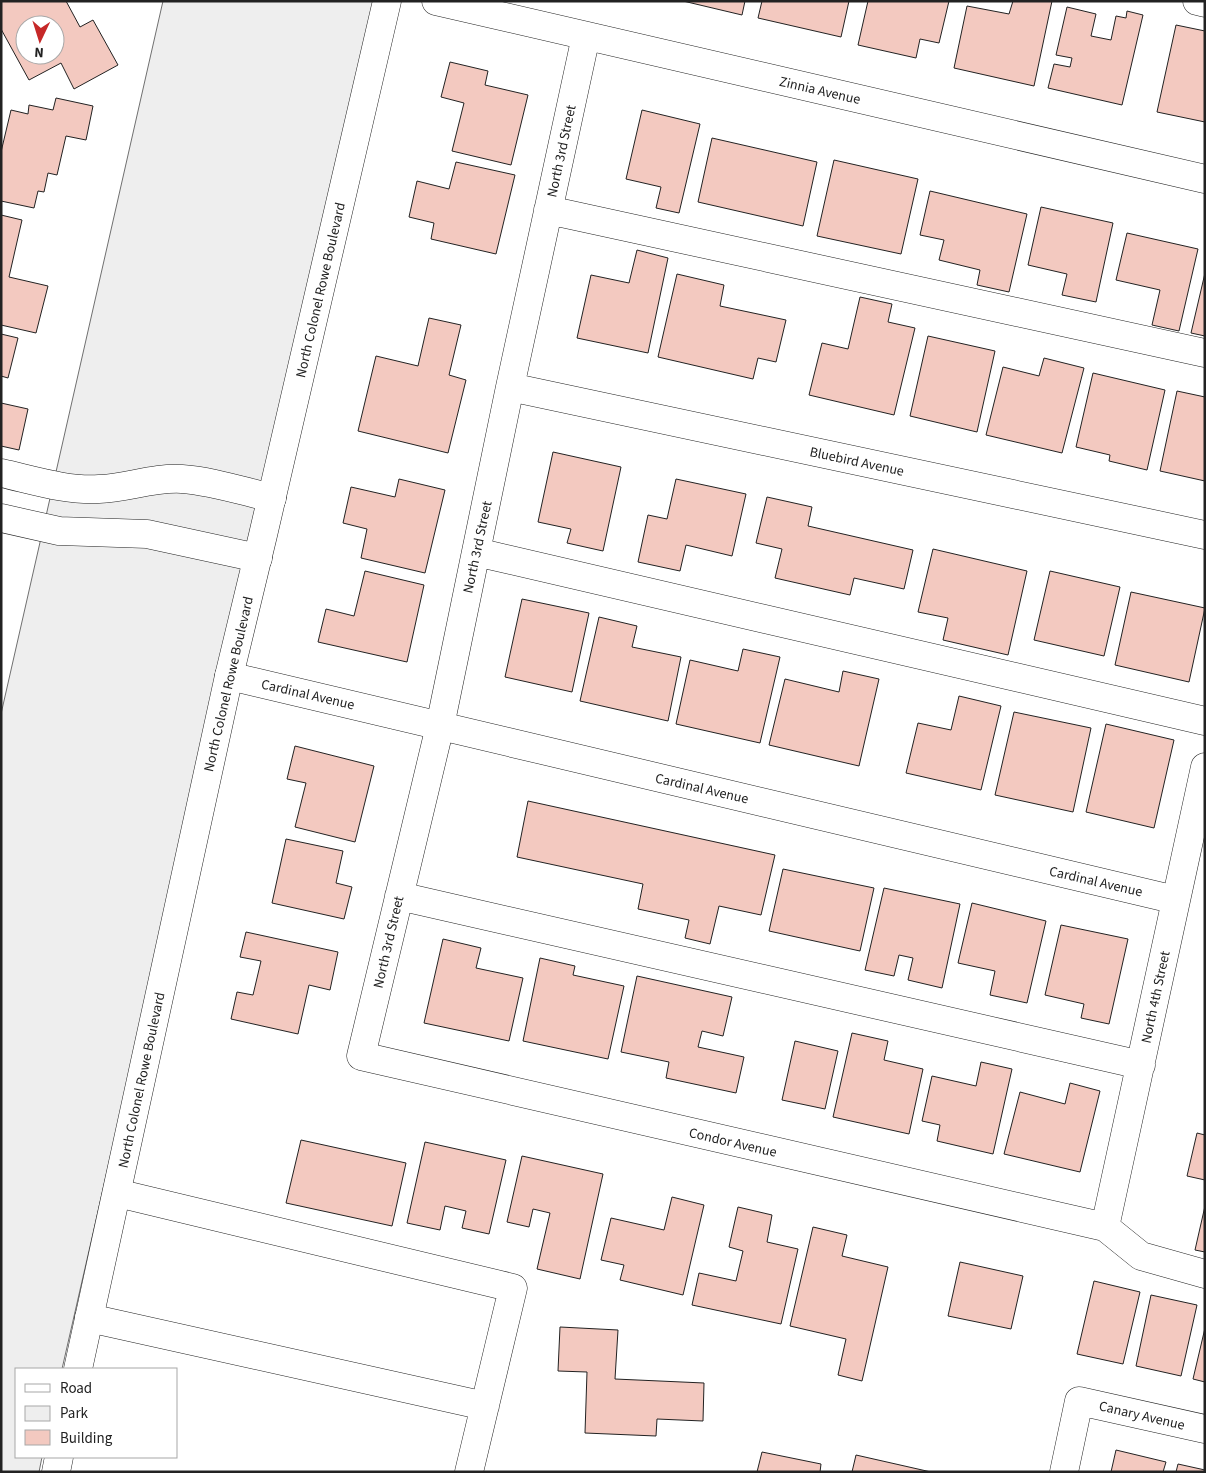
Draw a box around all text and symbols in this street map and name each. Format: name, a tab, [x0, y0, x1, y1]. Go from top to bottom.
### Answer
north arrow	[15, 15, 65, 65]
text: N	[34, 42, 45, 62]
street label: Zinnia Avenue	[777, 72, 862, 110]
street label: North 3rd Street	[542, 103, 582, 199]
street label: North Colonel Rowe Boulevard	[291, 201, 351, 380]
street label: Bluebird Avenue	[808, 442, 906, 482]
street label: North 3rd Street	[458, 499, 498, 595]
street label: North Colonel Rowe Boulevard	[199, 595, 259, 774]
street label: Cardinal Avenue	[259, 675, 356, 715]
street label: Cardinal Avenue	[653, 769, 750, 809]
street label: Cardinal Avenue	[1047, 862, 1144, 902]
street label: North 3rd Street	[369, 894, 409, 990]
street label: North 4th Street	[1136, 949, 1176, 1045]
street label: North Colonel Rowe Boulevard	[114, 990, 170, 1170]
street label: Condor Avenue	[687, 1123, 779, 1163]
legend	[15, 1368, 178, 1458]
text: Road	[60, 1378, 92, 1399]
street label: Canary Avenue	[1097, 1396, 1187, 1436]
text: Park	[60, 1403, 89, 1424]
text: Building	[60, 1428, 113, 1449]

